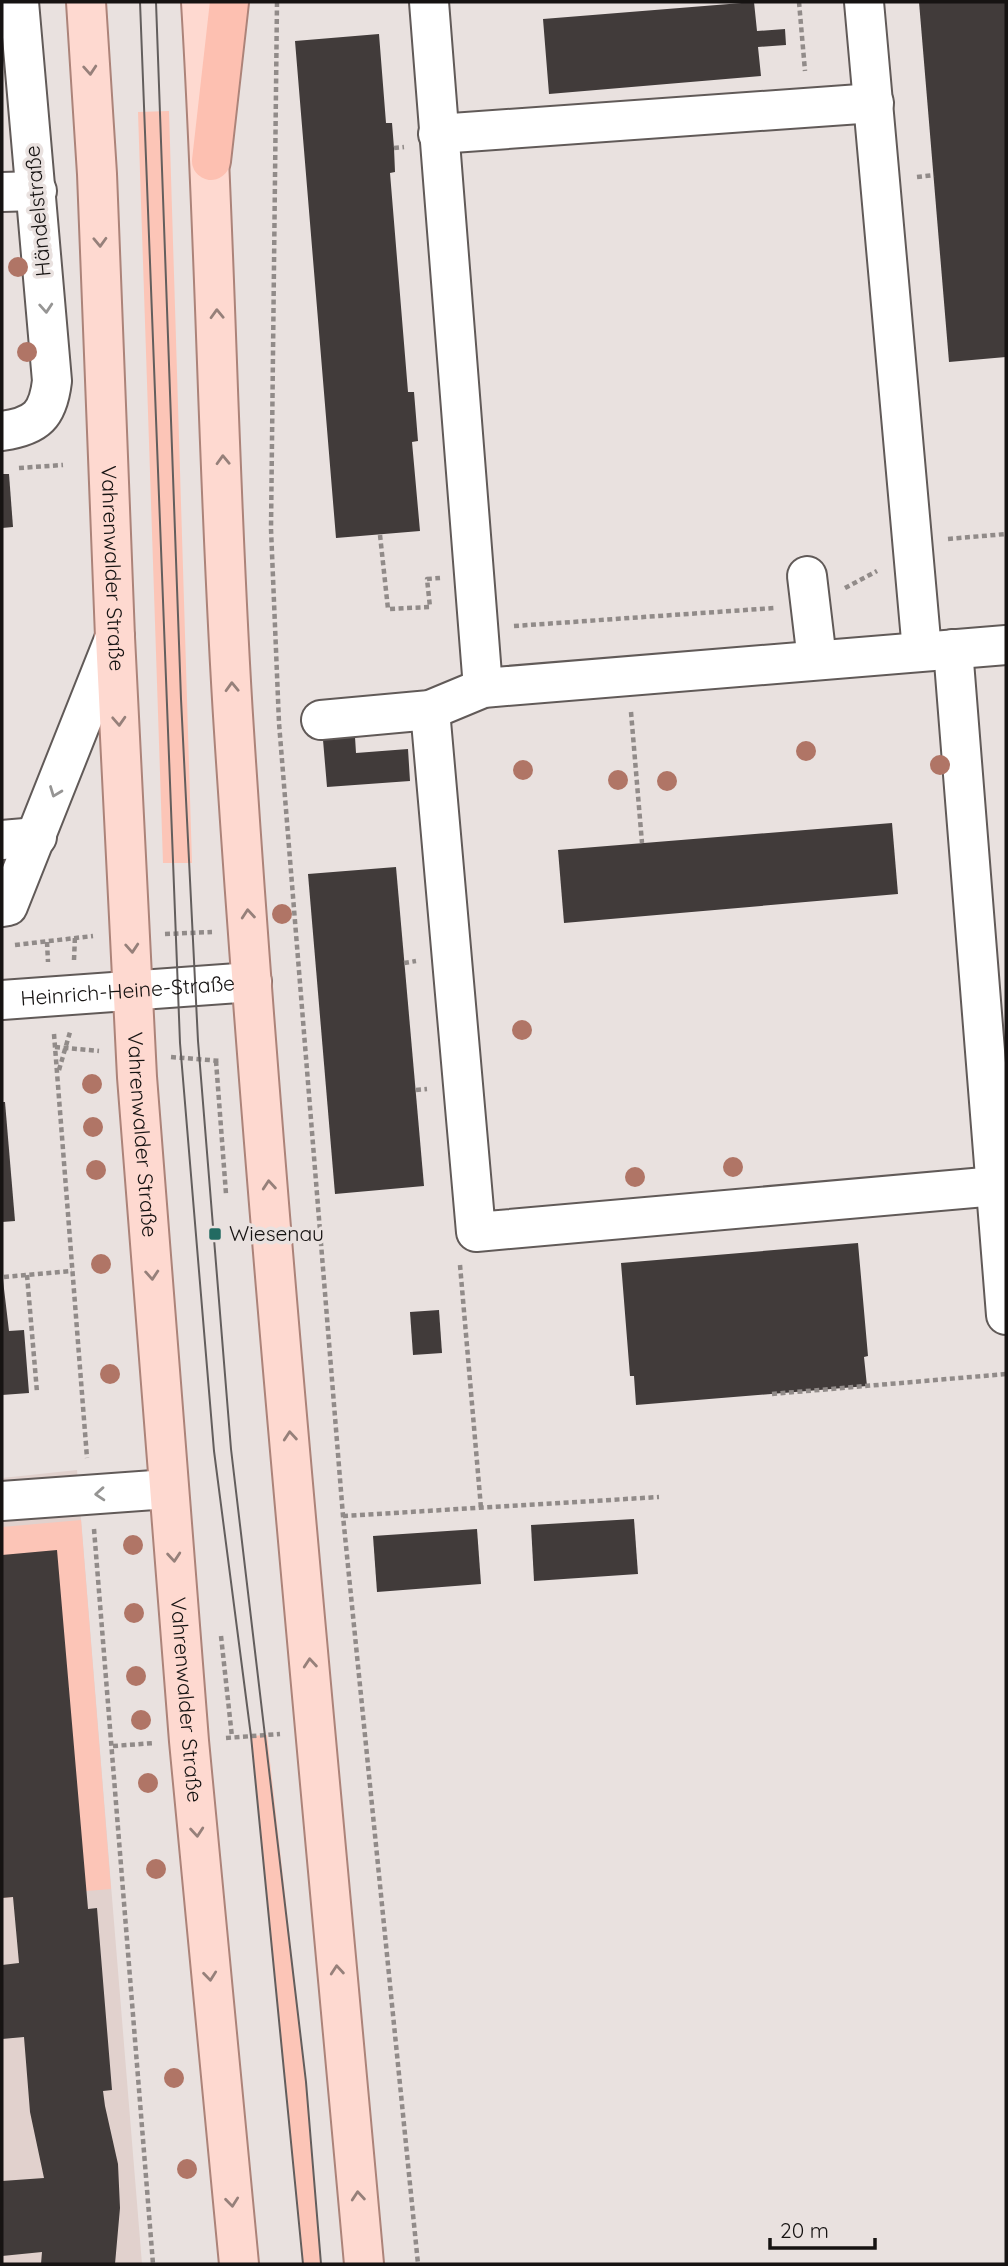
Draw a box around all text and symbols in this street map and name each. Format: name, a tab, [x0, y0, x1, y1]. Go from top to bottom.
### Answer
one-way arrow	[82, 65, 97, 76]
street label: Händelstraße	[18, 144, 56, 278]
one-way arrow	[92, 237, 107, 248]
one-way arrow	[38, 302, 53, 313]
one-way arrow	[209, 308, 224, 319]
one-way arrow	[215, 454, 230, 465]
street label: Vahrenwalder Straße	[96, 465, 131, 672]
one-way arrow	[224, 681, 239, 692]
one-way arrow	[112, 715, 127, 726]
one-way arrow	[49, 785, 63, 797]
one-way arrow	[241, 908, 256, 919]
one-way arrow	[124, 943, 139, 954]
street label: Heinrich-Heine-Straße	[19, 969, 236, 1011]
street label: Vahrenwalder Straße	[123, 1031, 164, 1238]
one-way arrow	[262, 1179, 277, 1190]
place label: Wiesenau	[229, 1220, 324, 1246]
marker: Wiesenau	[207, 1226, 223, 1242]
one-way arrow	[144, 1270, 159, 1281]
one-way arrow	[283, 1431, 298, 1442]
one-way arrow	[95, 1486, 106, 1501]
one-way arrow	[166, 1551, 181, 1562]
street label: Vahrenwalder Straße	[166, 1596, 209, 1803]
one-way arrow	[303, 1657, 318, 1668]
one-way arrow	[189, 1827, 204, 1838]
one-way arrow	[330, 1964, 345, 1975]
one-way arrow	[202, 1971, 217, 1982]
one-way arrow	[351, 2190, 366, 2201]
one-way arrow	[225, 2197, 240, 2208]
scale bar	[770, 2206, 875, 2250]
text: 20 m	[780, 2217, 829, 2243]

